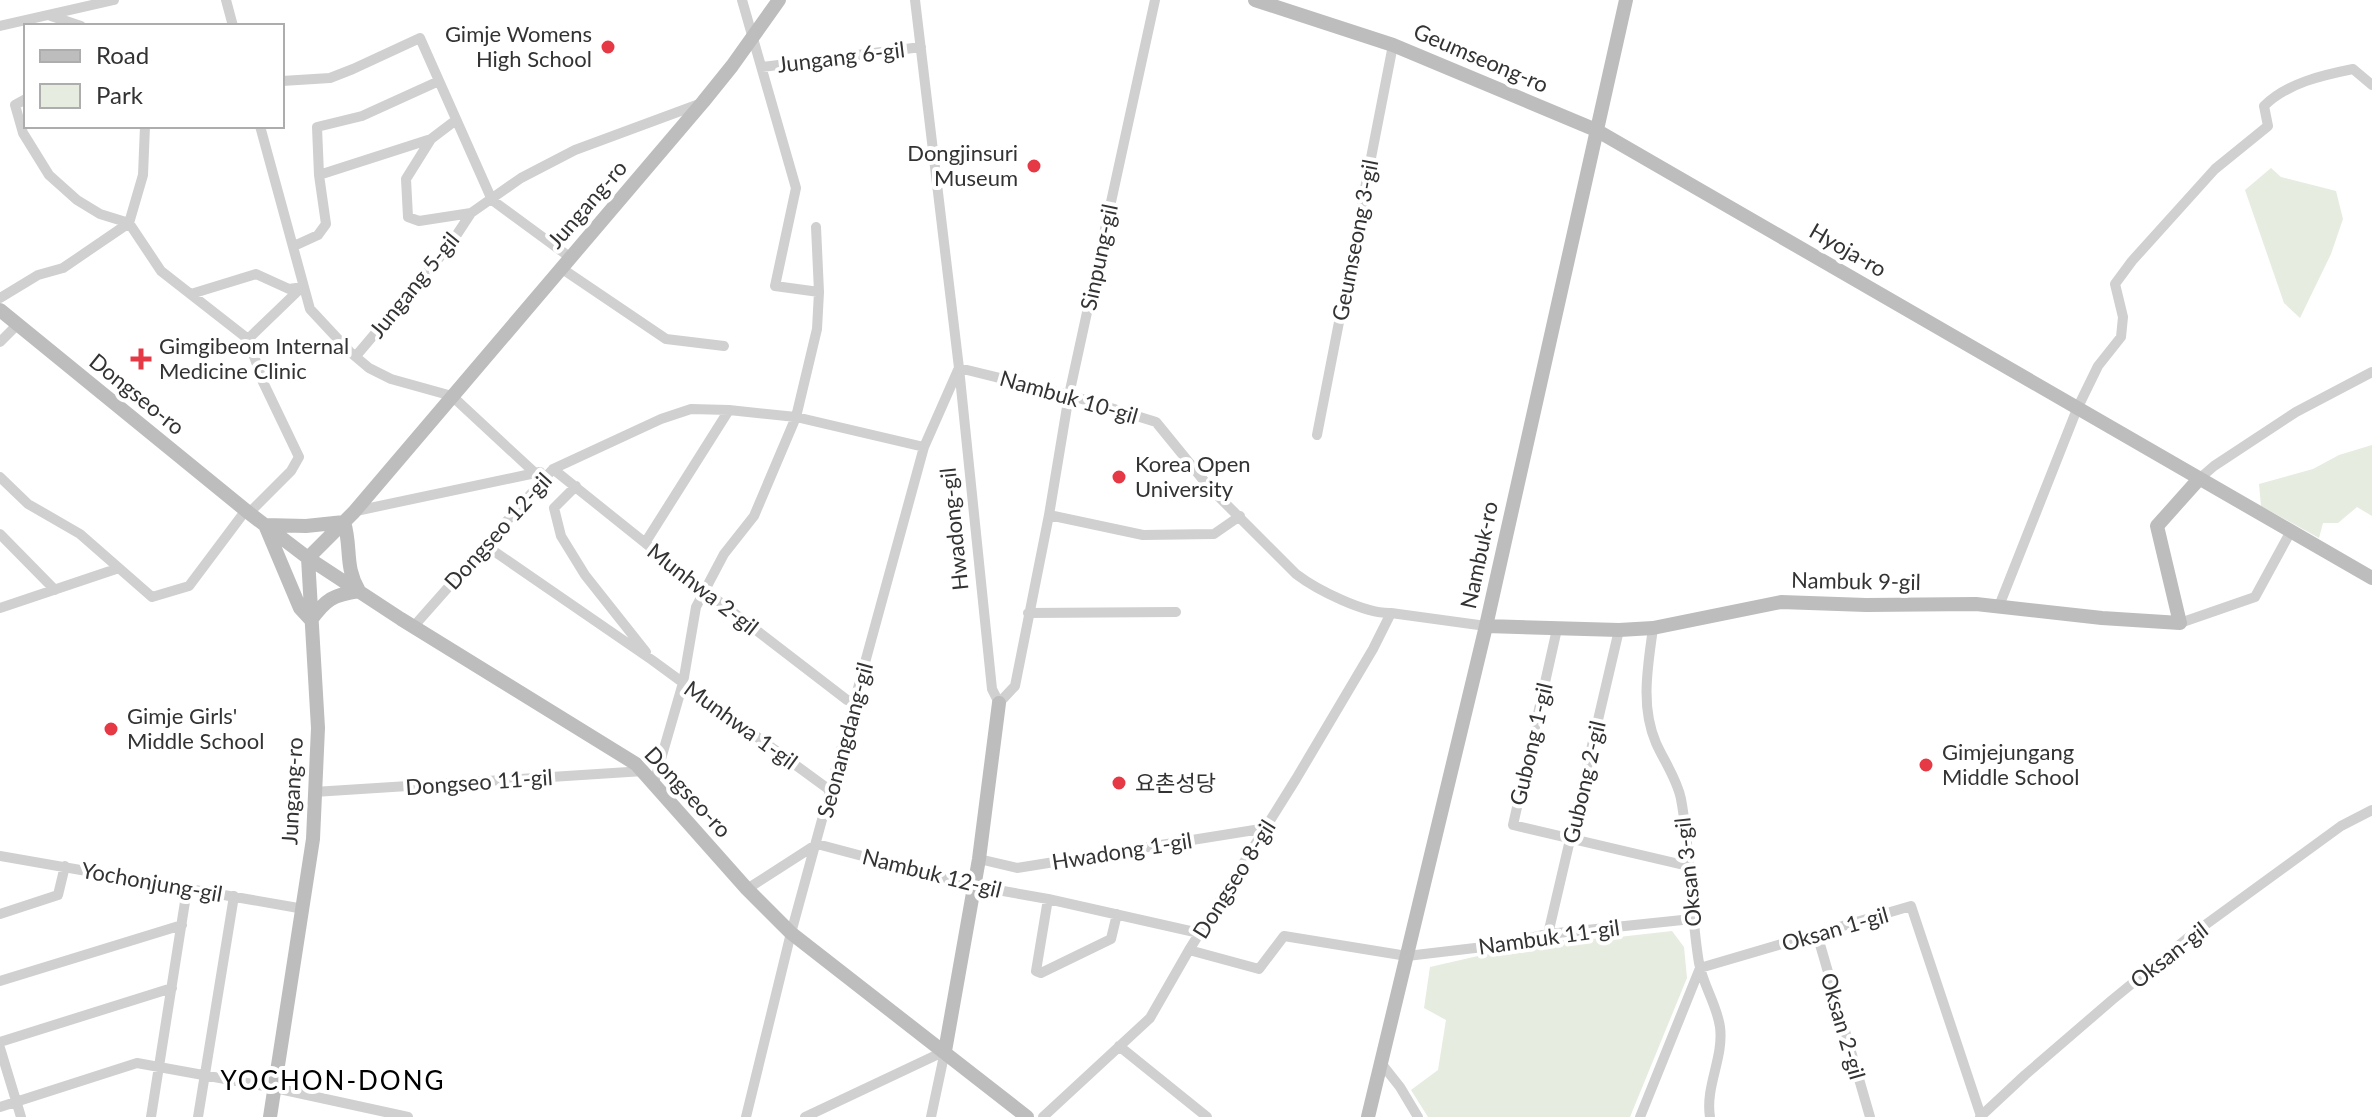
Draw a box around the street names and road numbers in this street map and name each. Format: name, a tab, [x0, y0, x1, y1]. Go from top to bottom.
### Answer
street label: Geumseong-ro	[1410, 17, 1552, 98]
street label: Jungang 6-gil	[776, 35, 906, 78]
street label: Jungang-ro	[541, 154, 632, 253]
street label: Geumseong 3-gil	[1326, 157, 1383, 323]
street label: Sinpung-gil	[1074, 201, 1123, 312]
street label: Hyoja-ro	[1805, 217, 1892, 282]
street label: Jungang 5-gil	[363, 226, 464, 343]
street label: Dongseo-ro	[84, 347, 190, 440]
street label: Nambuk 10-gil	[997, 364, 1141, 429]
street label: Hwadong-gil	[934, 466, 973, 592]
street label: Dongseo 12-gil	[438, 467, 557, 595]
street label: Nambuk-ro	[1454, 499, 1503, 611]
street label: Munhwa 2-gil	[642, 537, 764, 640]
street label: Nambuk 9-gil	[1791, 566, 1921, 595]
street label: Seonangdang-gil	[811, 659, 878, 821]
street label: Munhwa 1-gil	[679, 674, 803, 775]
street label: Gubong 1-gil	[1503, 680, 1558, 808]
street label: Gubong 2-gil	[1556, 718, 1611, 846]
street label: Jungang-ro	[275, 736, 308, 846]
street label: Dongseo-ro	[639, 741, 737, 843]
street label: Dongseo 11-gil	[404, 763, 554, 800]
street label: Dongseo 8-gil	[1186, 814, 1281, 943]
street label: Oksan 3-gil	[1668, 816, 1707, 928]
street label: Hwadong 1-gil	[1050, 826, 1194, 875]
street label: Nambuk 12-gil	[860, 842, 1005, 903]
street label: Yochonjung-gil	[79, 856, 225, 907]
street label: Oksan 1-gil	[1778, 900, 1891, 957]
street label: Nambuk 11-gil	[1476, 913, 1621, 960]
street label: Oksan-gil	[2124, 916, 2213, 993]
street label: Oksan 2-gil	[1815, 969, 1872, 1082]

